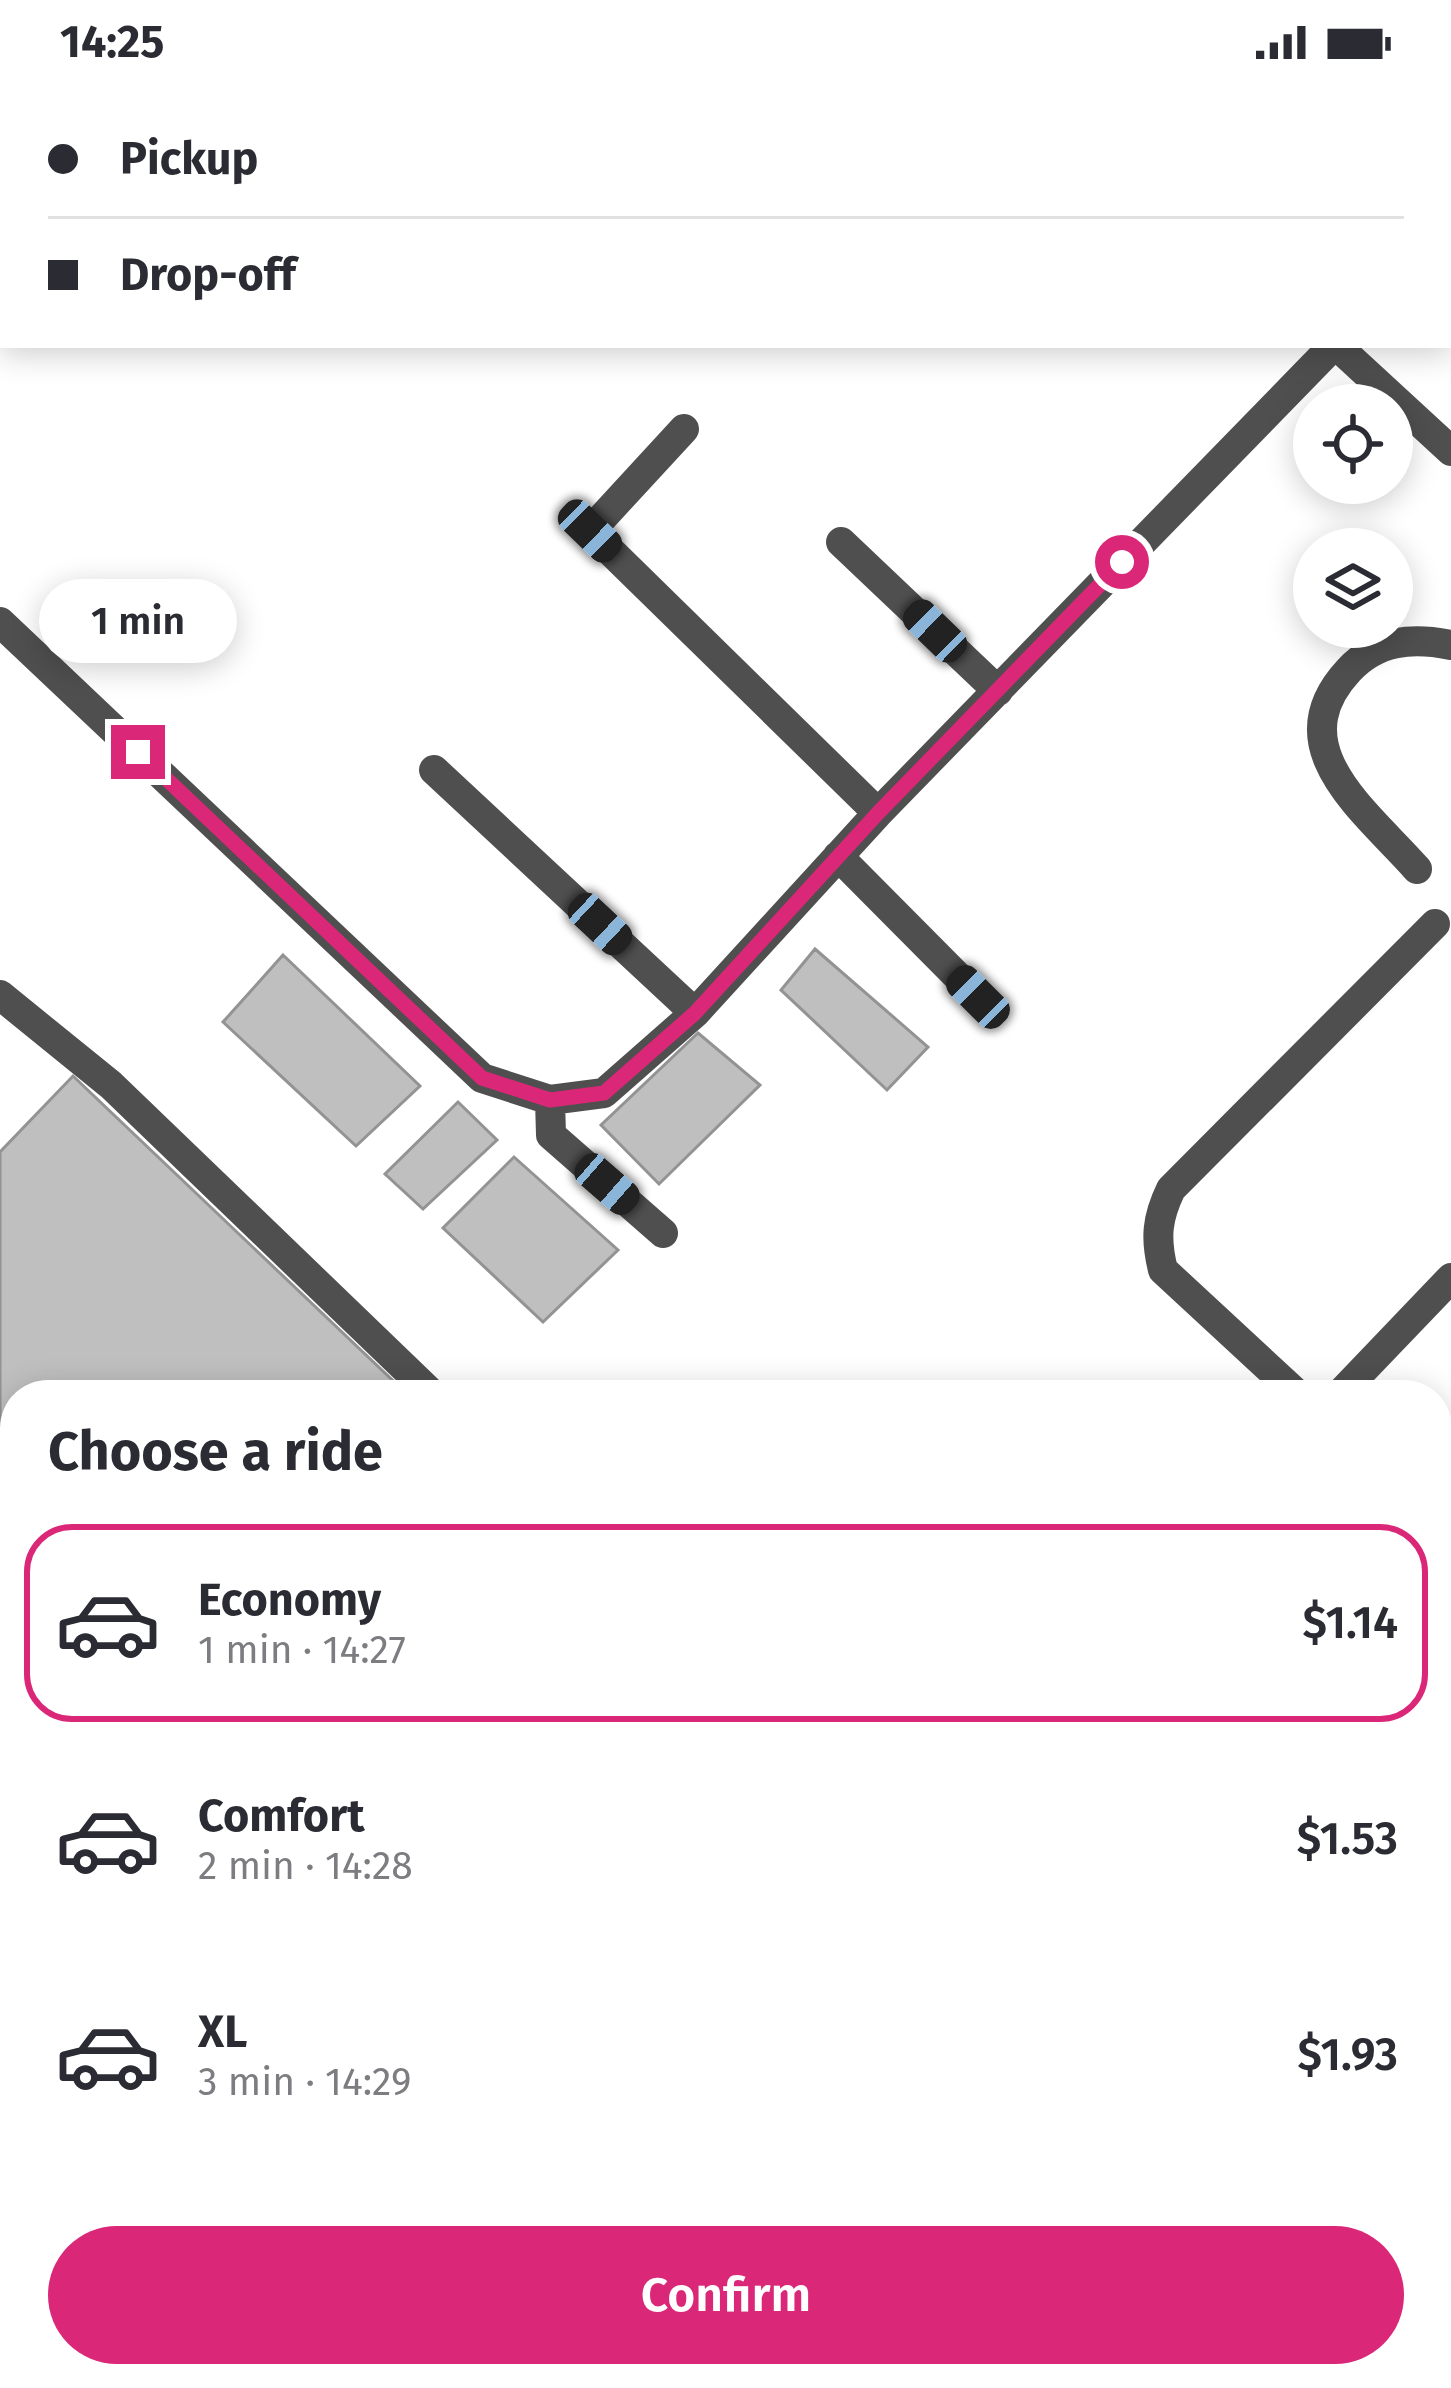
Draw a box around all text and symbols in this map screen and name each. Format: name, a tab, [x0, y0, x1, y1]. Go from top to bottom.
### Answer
text: 14:25	[60, 15, 165, 69]
text: Pickup	[120, 132, 258, 186]
text: Drop-off	[120, 248, 296, 302]
map controls	[1293, 384, 1413, 648]
button: locate	[1293, 384, 1413, 504]
car	[552, 493, 628, 569]
button: layers	[1293, 528, 1413, 648]
route start	[1095, 535, 1149, 589]
callout: 1 min	[39, 578, 237, 662]
car	[897, 593, 973, 669]
text: 1 min	[91, 598, 185, 644]
route end	[111, 725, 165, 779]
car	[561, 886, 639, 962]
car	[940, 959, 1016, 1035]
car	[568, 1147, 646, 1221]
text: Choose a ride	[48, 1420, 383, 1484]
icon: car	[54, 1569, 162, 1677]
text: Economy	[198, 1573, 381, 1627]
text: $1.14	[1303, 1596, 1398, 1650]
text: 1 min · 14:27	[198, 1627, 406, 1673]
icon: car	[54, 1785, 162, 1893]
text: Comfort	[198, 1789, 365, 1843]
text: $1.53	[1297, 1812, 1398, 1866]
text: 2 min · 14:28	[198, 1843, 413, 1889]
icon: car	[54, 2001, 162, 2109]
text: XL	[198, 2005, 247, 2059]
text: $1.93	[1298, 2028, 1398, 2082]
text: 3 min · 14:29	[198, 2059, 412, 2105]
button: Confirm	[48, 2226, 1404, 2364]

